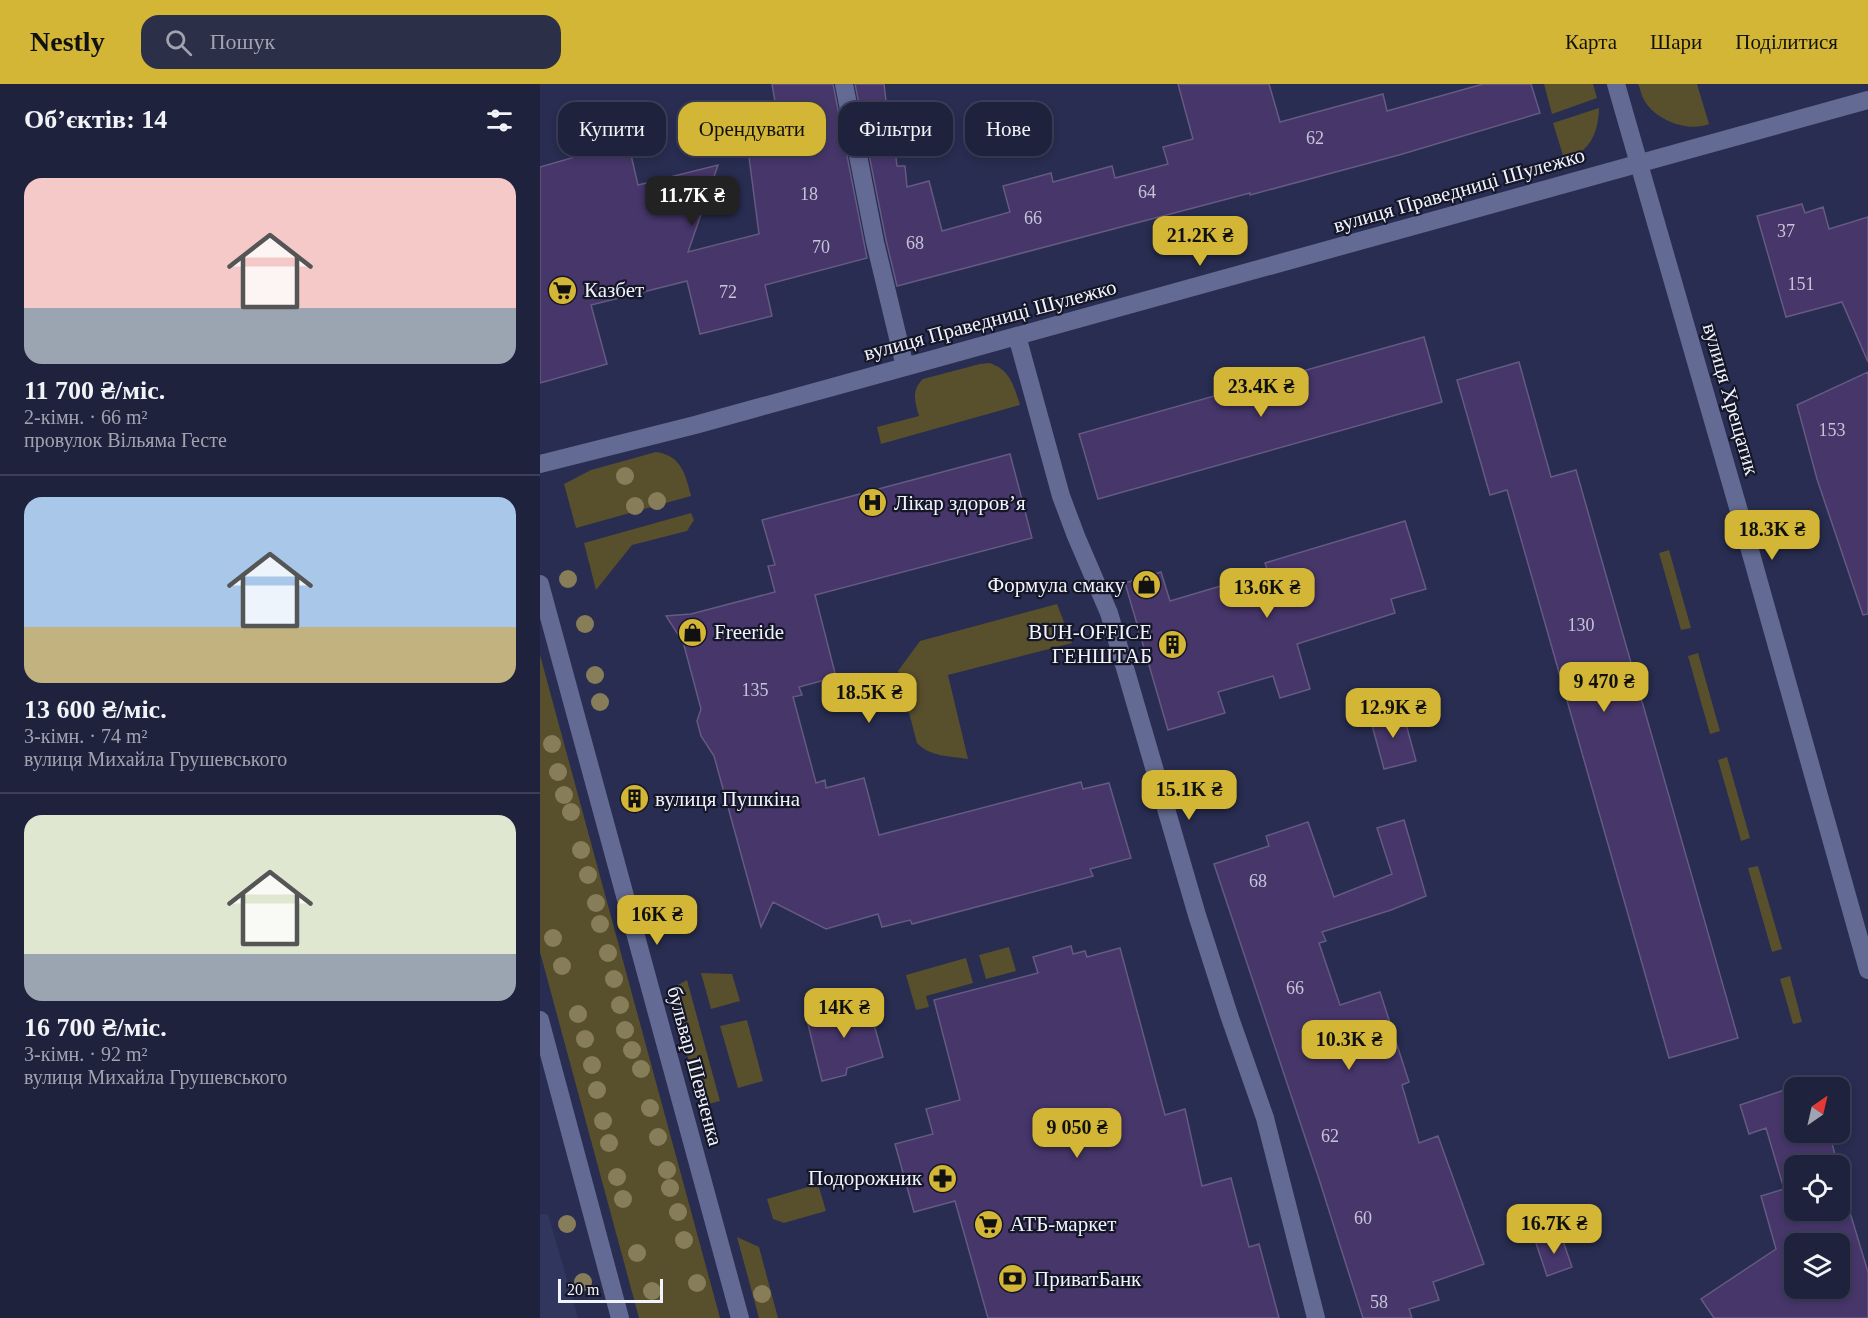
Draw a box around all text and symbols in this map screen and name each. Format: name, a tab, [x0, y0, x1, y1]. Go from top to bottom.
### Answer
search box	[141, 15, 561, 69]
text: Nestly	[30, 26, 105, 57]
icon: search	[162, 26, 195, 59]
text: Пошук	[210, 29, 275, 54]
text: Карта	[1565, 30, 1617, 54]
text: Шари	[1650, 30, 1702, 54]
text: Поділитися	[1735, 30, 1838, 54]
chip: Купити	[558, 102, 666, 156]
chip: Орендувати	[678, 102, 826, 156]
chip: Фільтри	[838, 102, 953, 156]
chip: Нове	[965, 102, 1052, 156]
icon: filters	[483, 104, 516, 137]
text: Об’єктів: 14	[24, 105, 167, 134]
house number: 62	[1306, 128, 1324, 148]
street label: вулиця Праведниці Шулежко	[1330, 143, 1588, 237]
pin: 11.7K ₴	[637, 176, 747, 227]
house number: 64	[1138, 182, 1156, 202]
text: 11.7K ₴	[659, 184, 725, 206]
house number: 18	[800, 184, 818, 204]
house number: 66	[1024, 208, 1042, 228]
pin: 21.2K ₴	[1145, 216, 1255, 267]
icon: home	[216, 217, 324, 325]
house number: 37	[1777, 221, 1795, 241]
text: 21.2K ₴	[1167, 224, 1233, 246]
house number: 68	[906, 233, 924, 253]
house number: 70	[812, 237, 830, 257]
supermarket icon: Казбет	[547, 274, 579, 306]
house number: 151	[1788, 274, 1815, 294]
street label: вулиця Праведниці Шулежко	[861, 275, 1119, 365]
place label: Казбет	[584, 278, 644, 302]
house number: 72	[719, 282, 737, 302]
street label: вулиця Хрещатик	[1698, 320, 1764, 479]
pin: 23.4K ₴	[1206, 367, 1316, 418]
text: 23.4K ₴	[1228, 375, 1294, 397]
text: 11 700 ₴/міс.	[24, 376, 165, 405]
text: 2-кімн. · 66 m²	[24, 406, 148, 428]
house number: 153	[1819, 420, 1846, 440]
text: провулок Вільяма Гесте	[24, 429, 227, 451]
hospital icon: Лікар здоровʼя	[857, 487, 889, 519]
place label: Лікар здоровʼя	[894, 491, 1026, 515]
pin: 18.3K ₴	[1717, 510, 1827, 561]
text: 18.3K ₴	[1739, 518, 1805, 540]
icon: home	[216, 536, 324, 644]
pin: 13.6K ₴	[1212, 568, 1322, 619]
shop icon: Формула смаку	[1130, 569, 1162, 601]
place label: Формула смаку	[988, 573, 1125, 597]
text: 13.6K ₴	[1234, 576, 1300, 598]
house number: 130	[1568, 615, 1595, 635]
shop icon: Freeride	[677, 616, 709, 648]
place label: Freeride	[714, 620, 784, 644]
place label: BUH-OFFICE ГЕНШТАБ	[1028, 620, 1152, 668]
building icon: BUH-OFFICE ГЕНШТАБ	[1157, 628, 1189, 660]
pin: 9 470 ₴	[1549, 662, 1659, 713]
text: 9 470 ₴	[1573, 670, 1635, 692]
pin: 18.5K ₴	[814, 673, 924, 724]
house number: 135	[742, 680, 769, 700]
text: 18.5K ₴	[836, 681, 902, 703]
pin: 12.9K ₴	[1338, 688, 1448, 739]
text: 13 600 ₴/міс.	[24, 695, 167, 724]
text: 12.9K ₴	[1360, 696, 1426, 718]
text: 3-кімн. · 74 m²	[24, 725, 148, 747]
text: вулиця Михайла Грушевського	[24, 748, 287, 770]
pin: 15.1K ₴	[1134, 770, 1244, 821]
text: 15.1K ₴	[1156, 778, 1222, 800]
building icon: вулиця Пушкіна	[618, 783, 650, 815]
place label: вулиця Пушкіна	[655, 787, 801, 811]
icon: home	[216, 854, 324, 962]
house number: 68	[1249, 871, 1267, 891]
pin: 16K ₴	[615, 895, 699, 946]
text: 16K ₴	[631, 903, 683, 925]
house number: 66	[1286, 978, 1304, 998]
street label: бульвар Шевченка	[662, 984, 728, 1149]
pin: 14K ₴	[802, 988, 886, 1039]
text: 14K ₴	[818, 996, 870, 1018]
text: 16 700 ₴/міс.	[24, 1013, 167, 1042]
pin: 10.3K ₴	[1294, 1020, 1404, 1071]
text: 10.3K ₴	[1316, 1028, 1382, 1050]
text: 3-кімн. · 92 m²	[24, 1043, 148, 1065]
text: вулиця Михайла Грушевського	[24, 1066, 287, 1088]
north arrow	[1784, 1077, 1850, 1143]
map controls	[1784, 1077, 1850, 1299]
pin: 9 050 ₴	[1022, 1108, 1132, 1159]
text: 9 050 ₴	[1046, 1116, 1108, 1138]
house number: 62	[1321, 1126, 1339, 1146]
button: locate	[1784, 1155, 1850, 1221]
pharmacy icon: Подорожник	[927, 1162, 959, 1194]
place label: Подорожник	[808, 1166, 923, 1190]
pin: 16.7K ₴	[1499, 1204, 1609, 1255]
supermarket icon: АТБ-маркет	[973, 1208, 1005, 1240]
house number: 60	[1354, 1208, 1372, 1228]
place label: АТБ-маркет	[1010, 1212, 1116, 1236]
text: 16.7K ₴	[1521, 1212, 1587, 1234]
button: layers	[1784, 1233, 1850, 1299]
bank icon: ПриватБанк	[997, 1263, 1029, 1295]
place label: ПриватБанк	[1034, 1267, 1142, 1291]
scale bar	[558, 1276, 663, 1304]
text: 20 m	[567, 1281, 599, 1298]
house number: 58	[1370, 1292, 1388, 1312]

